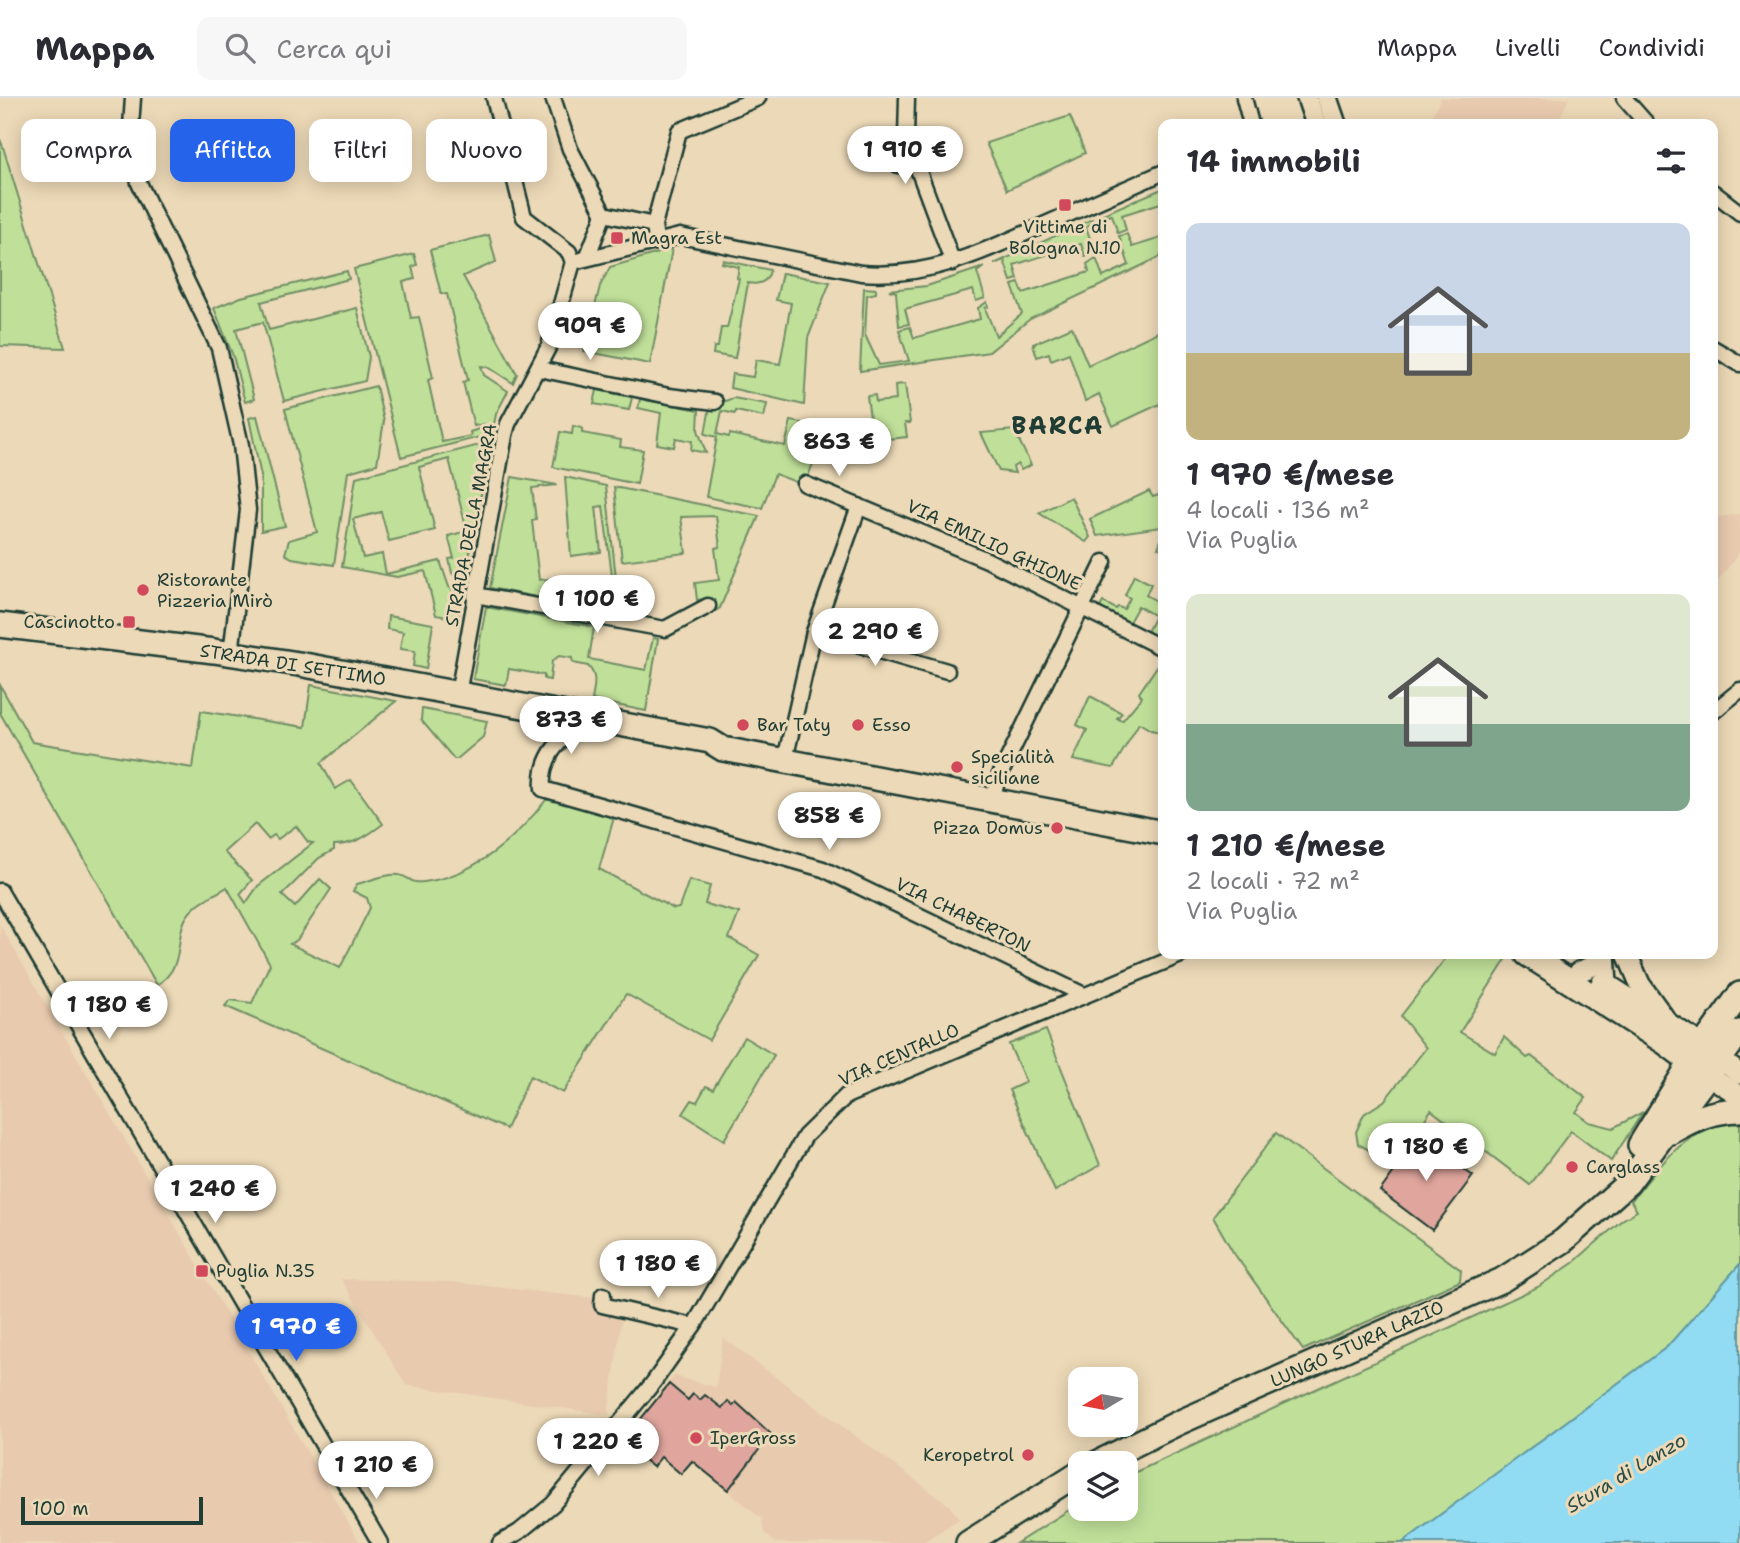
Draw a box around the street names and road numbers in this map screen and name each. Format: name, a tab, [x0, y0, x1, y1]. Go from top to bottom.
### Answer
street label: STRADA DELLA MAGRA	[440, 421, 502, 629]
street label: VIA EMILIO GHIONE	[903, 494, 1085, 596]
street label: STRADA DI SETTIMO	[198, 638, 388, 692]
street label: VIA CHABERTON	[891, 872, 1035, 958]
street label: VIA CENTALLO	[835, 1018, 963, 1092]
street label: LUNGO STURA LAZIO	[1267, 1295, 1447, 1393]

